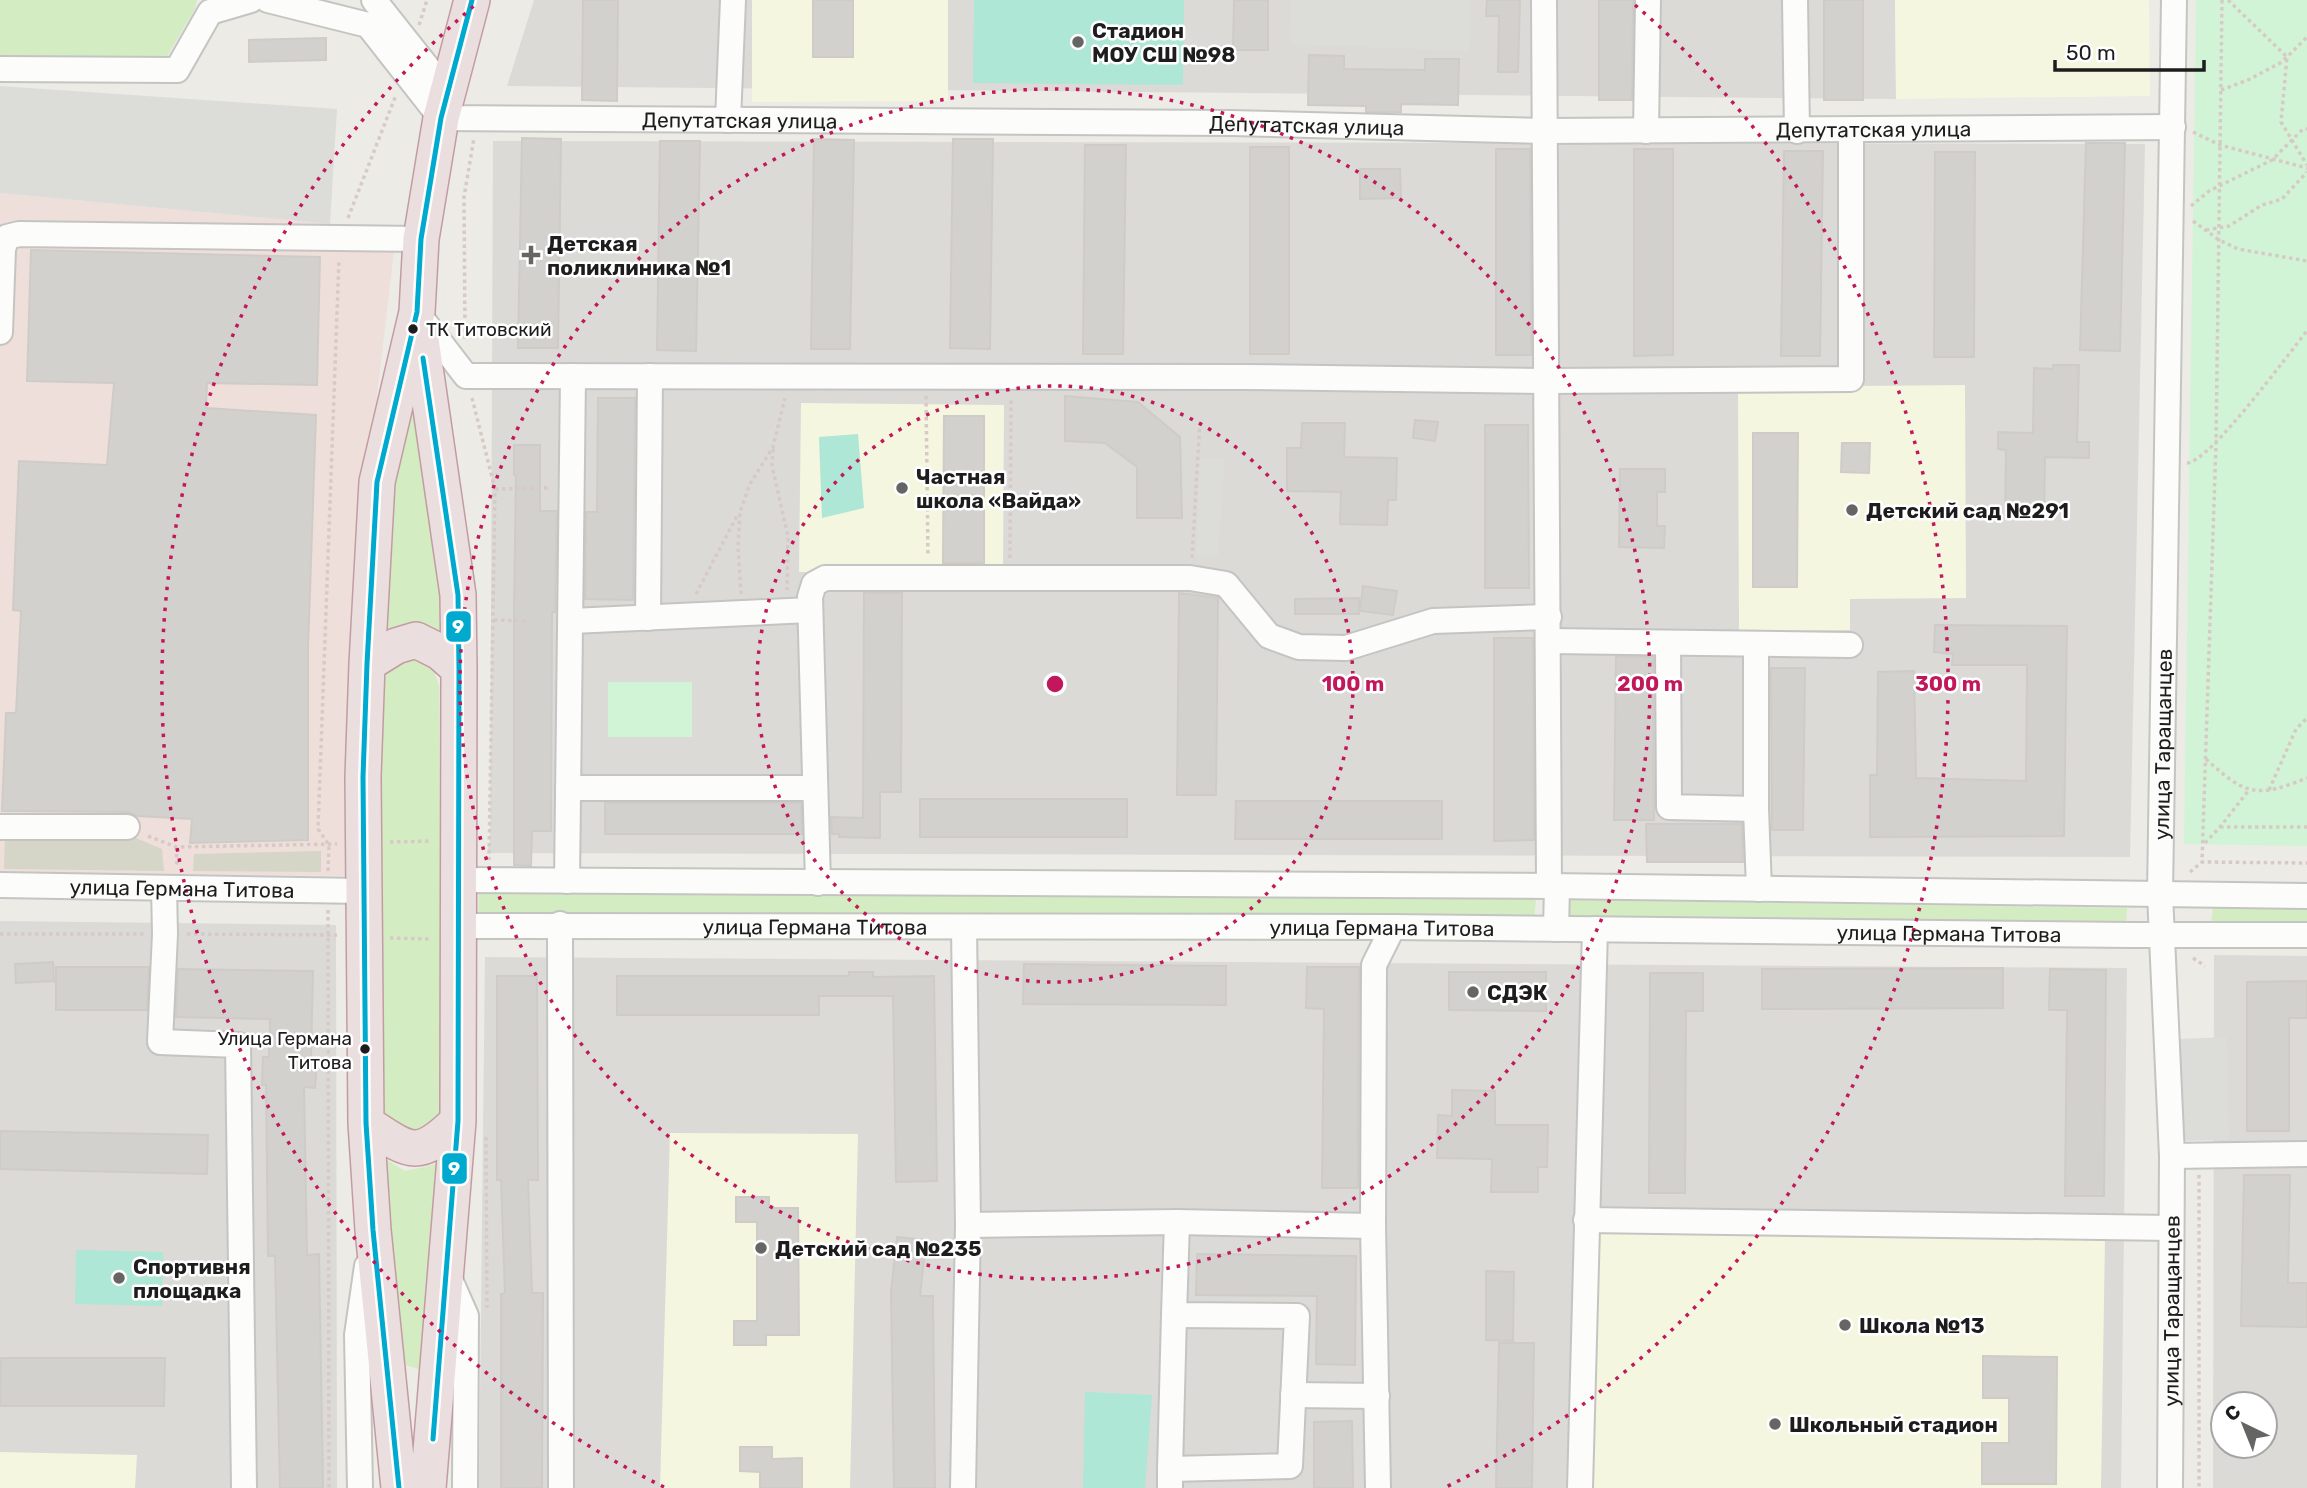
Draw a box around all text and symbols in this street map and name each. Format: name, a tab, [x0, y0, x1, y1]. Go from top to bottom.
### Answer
place label: Стадион МОУ СШ №98	[1092, 18, 1236, 67]
scale bar	[2055, 28, 2204, 72]
marker: Стадион МОУ СШ №98	[1070, 34, 1086, 50]
text: 50 m	[2066, 40, 2116, 65]
street label: Депутатская улица	[642, 107, 837, 133]
street label: Депутатская улица	[1209, 110, 1405, 140]
street label: Депутатская улица	[1776, 116, 1971, 142]
place label: Детская поликлиника №1	[547, 231, 731, 280]
marker: Детская поликлиника №1	[521, 245, 541, 265]
place label: ТК Титовский	[426, 318, 552, 341]
marker: ТК Титовский	[406, 322, 420, 336]
place label: Частная школа «Вайда»	[916, 464, 1081, 513]
marker: Частная школа «Вайда»	[894, 480, 910, 496]
place label: Детский сад №291	[1866, 498, 2069, 523]
marker: Детский сад №291	[1844, 502, 1860, 518]
line badge: 9	[445, 610, 472, 643]
text: 9	[452, 615, 464, 638]
street label: улица Таращанцев	[2148, 648, 2176, 840]
text: 100 m	[1322, 671, 1384, 696]
text: 200 m	[1617, 671, 1683, 696]
text: 300 m	[1915, 671, 1981, 696]
centre of rings	[1043, 672, 1067, 696]
street label: улица Германа Титова	[69, 874, 295, 902]
street label: улица Германа Титова	[703, 914, 927, 939]
street label: улица Германа Титова	[1270, 914, 1495, 941]
street label: улица Германа Титова	[1836, 919, 2062, 947]
place label: СДЭК	[1487, 980, 1548, 1005]
marker: СДЭК	[1465, 984, 1481, 1000]
place label: Улица Германа Титова	[218, 1027, 352, 1074]
marker: Улица Германа Титова	[358, 1042, 372, 1056]
line badge: 9	[441, 1152, 468, 1185]
text: 9	[448, 1157, 460, 1180]
street label: улица Таращанцев	[2158, 1215, 2184, 1407]
place label: Детский сад №235	[775, 1236, 982, 1261]
marker: Детский сад №235	[753, 1240, 769, 1256]
place label: Спортивня площадка	[133, 1254, 251, 1303]
marker: Спортивня площадка	[111, 1270, 127, 1286]
place label: Школа №13	[1859, 1313, 1985, 1338]
marker: Школа №13	[1837, 1317, 1853, 1333]
north arrow	[2209, 1390, 2279, 1460]
text: С	[2220, 1400, 2245, 1426]
place label: Школьный стадион	[1789, 1412, 1998, 1437]
marker: Школьный стадион	[1767, 1416, 1783, 1432]

